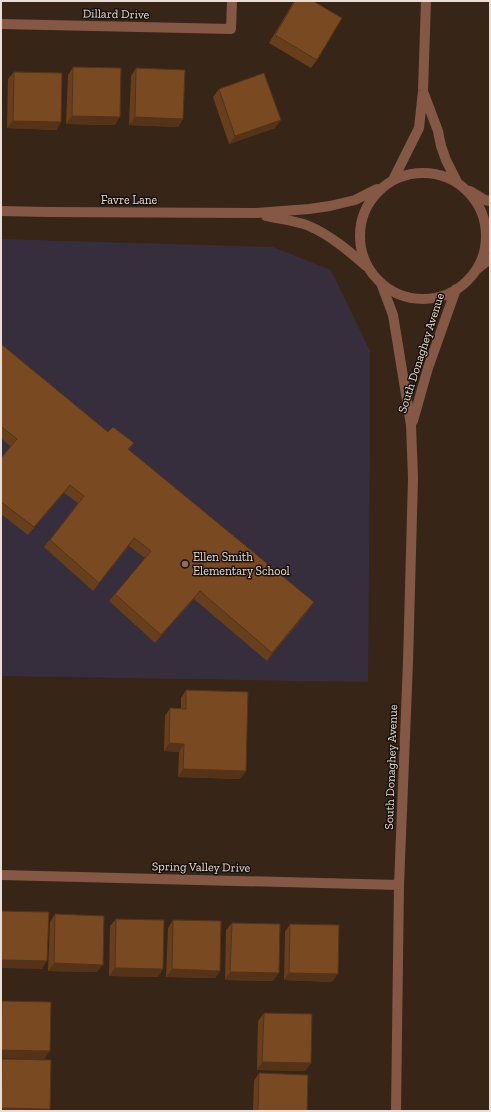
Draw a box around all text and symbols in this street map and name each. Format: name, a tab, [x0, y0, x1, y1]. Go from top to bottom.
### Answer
street label: Dillard Drive	[83, 6, 150, 22]
street label: Favre Lane	[101, 193, 158, 207]
street label: South Donaghey Avenue	[395, 291, 447, 415]
place label: Ellen Smith Elementary School	[193, 550, 290, 578]
marker: Ellen Smith Elementary School	[180, 559, 190, 569]
street label: South Donaghey Avenue	[382, 704, 400, 830]
street label: Spring Valley Drive	[152, 859, 251, 875]

